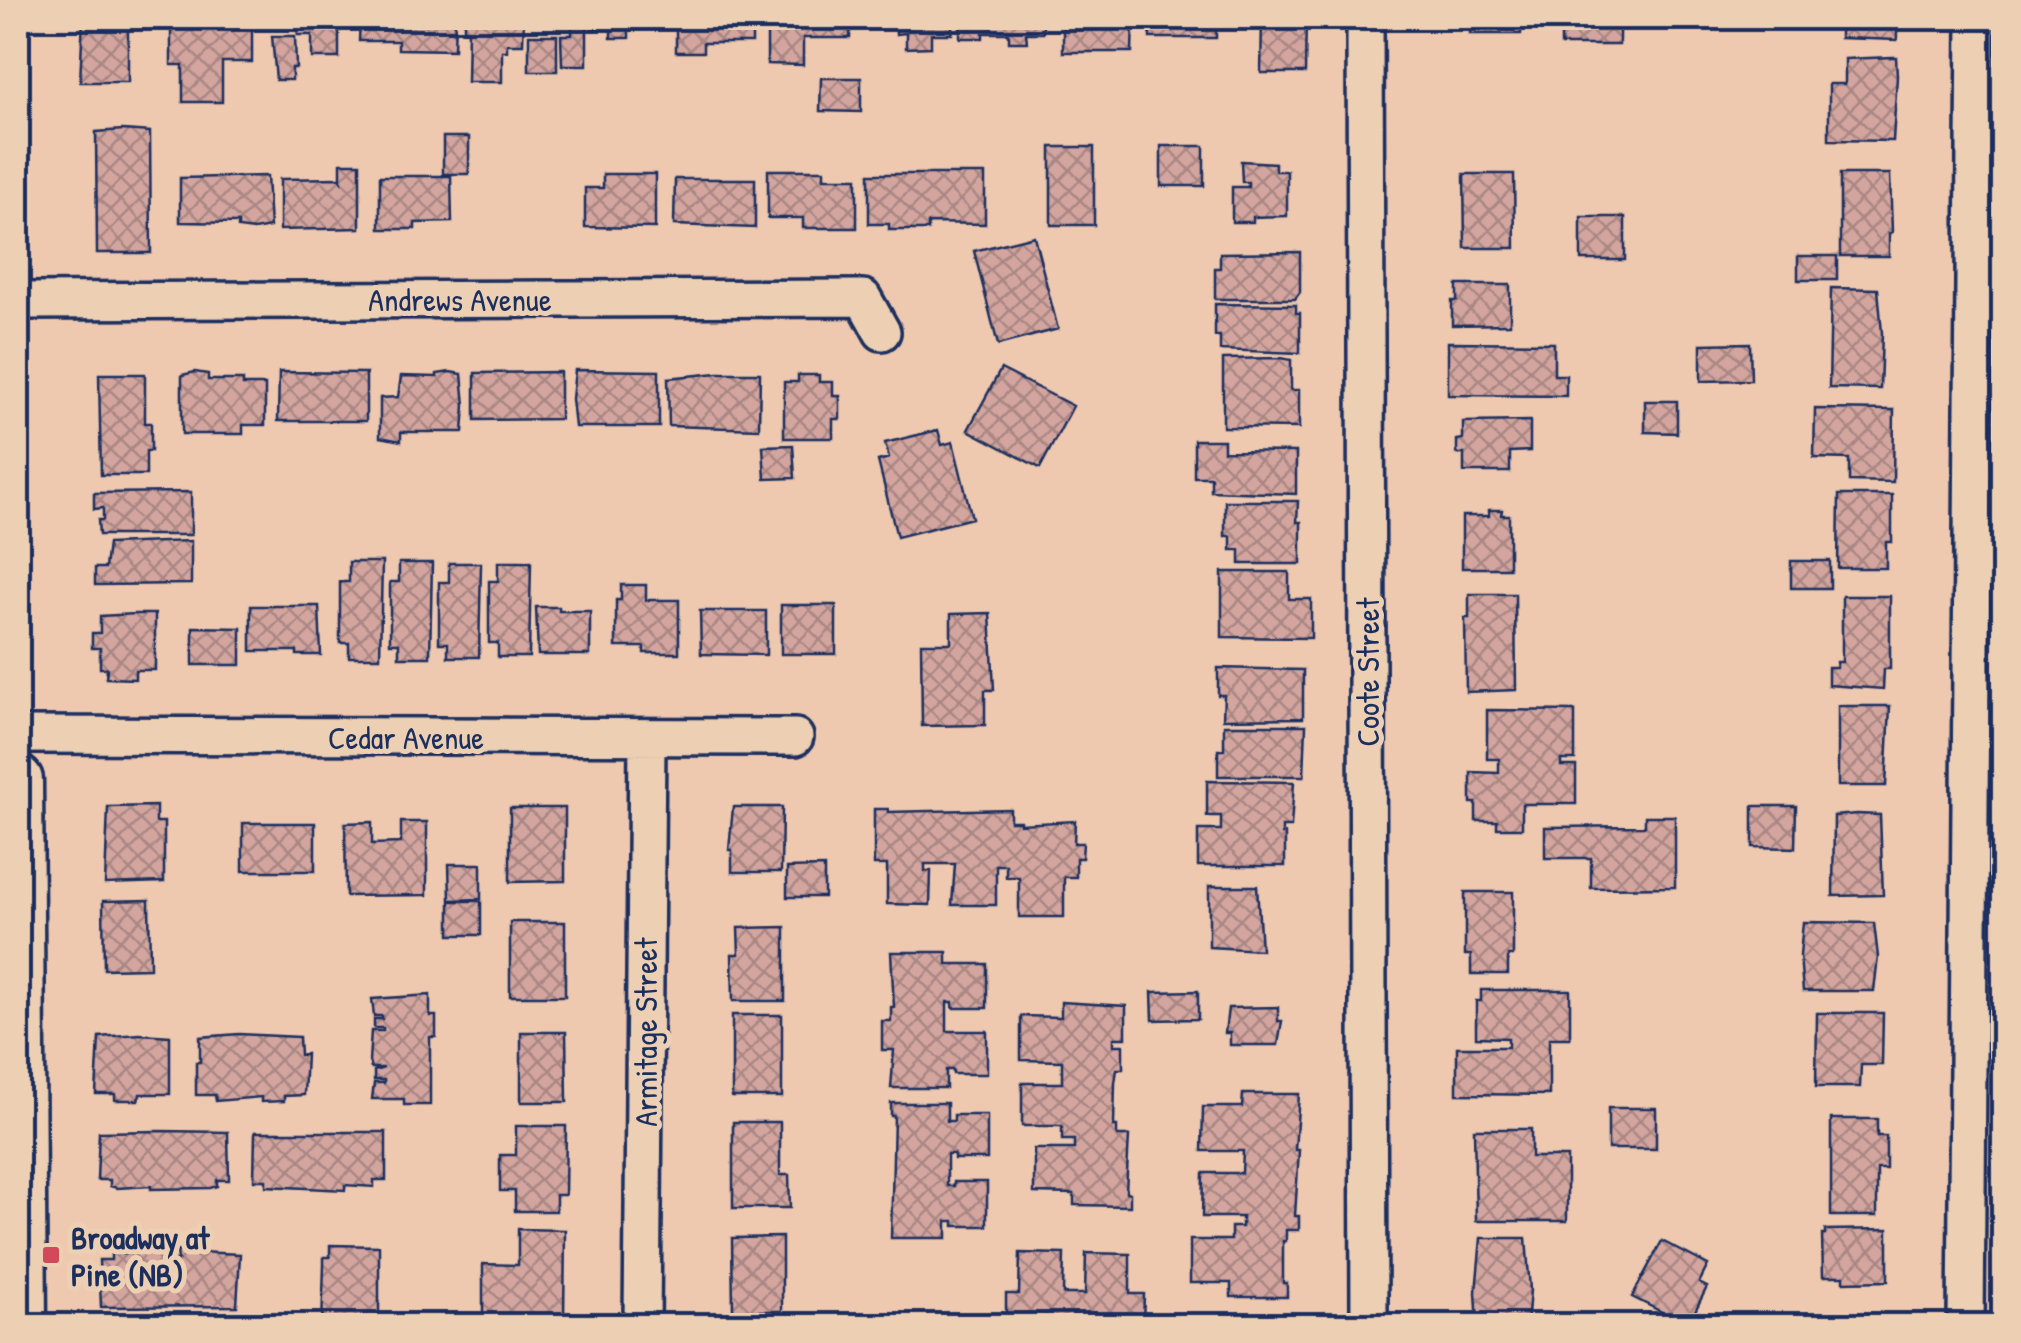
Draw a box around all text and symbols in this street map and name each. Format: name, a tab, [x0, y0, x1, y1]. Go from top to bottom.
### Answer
street label: Andrews Avenue	[368, 278, 552, 321]
street label: Coote Street	[1346, 597, 1389, 746]
street label: Cedar Avenue	[328, 716, 484, 759]
street label: Armitage Street	[624, 936, 667, 1127]
place label: Broadway at Pine (NB)	[71, 1216, 210, 1296]
marker: Broadway at Pine (NB)	[40, 1244, 62, 1266]

